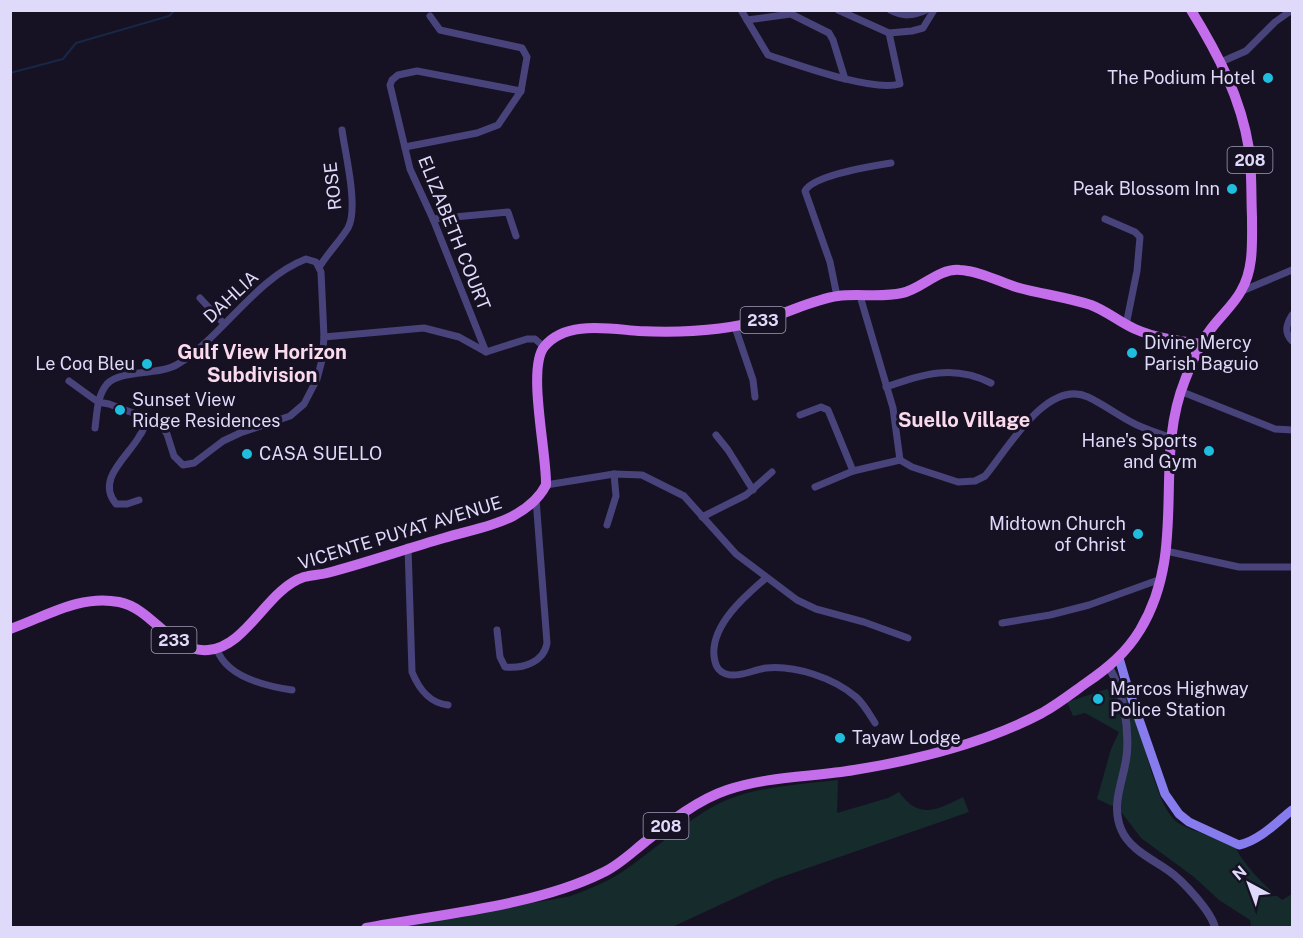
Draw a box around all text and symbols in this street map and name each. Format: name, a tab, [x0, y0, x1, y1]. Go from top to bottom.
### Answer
place label: The Podium Hotel	[1107, 67, 1256, 88]
marker: The Podium Hotel	[1261, 71, 1275, 85]
road number: 208	[1228, 147, 1272, 173]
street label: ELIZABETH COURT	[414, 153, 495, 313]
street label: ROSE	[320, 161, 345, 211]
place label: Peak Blossom Inn	[1073, 178, 1220, 199]
marker: Peak Blossom Inn	[1225, 182, 1239, 196]
street label: DAHLIA	[199, 266, 262, 327]
road number: 233	[740, 307, 786, 333]
place label: Divine Mercy Parish Baguio	[1144, 332, 1259, 374]
district label: Gulf View Horizon Subdivision	[177, 340, 347, 387]
marker: Divine Mercy Parish Baguio	[1125, 346, 1139, 360]
place label: Le Coq Bleu	[35, 353, 135, 374]
marker: Le Coq Bleu	[140, 357, 154, 371]
place label: Sunset View Ridge Residences	[132, 389, 280, 431]
marker: Sunset View Ridge Residences	[113, 403, 127, 417]
district label: Suello Village	[898, 408, 1030, 432]
place label: Hane's Sports and Gym	[1082, 430, 1197, 472]
place label: CASA SUELLO	[259, 443, 382, 464]
marker: Hane's Sports and Gym	[1202, 444, 1216, 458]
marker: CASA SUELLO	[240, 447, 254, 461]
street label: VICENTE PUYAT AVENUE	[295, 492, 504, 574]
place label: Midtown Church of Christ	[989, 513, 1126, 555]
marker: Midtown Church of Christ	[1131, 527, 1145, 541]
road number: 233	[152, 627, 196, 653]
place label: Marcos Highway Police Station	[1110, 678, 1249, 720]
marker: Marcos Highway Police Station	[1091, 692, 1105, 706]
place label: Tayaw Lodge	[852, 727, 961, 748]
marker: Tayaw Lodge	[833, 731, 847, 745]
road number: 208	[644, 813, 688, 839]
north arrow	[1219, 854, 1279, 914]
text: N	[1229, 862, 1250, 884]

